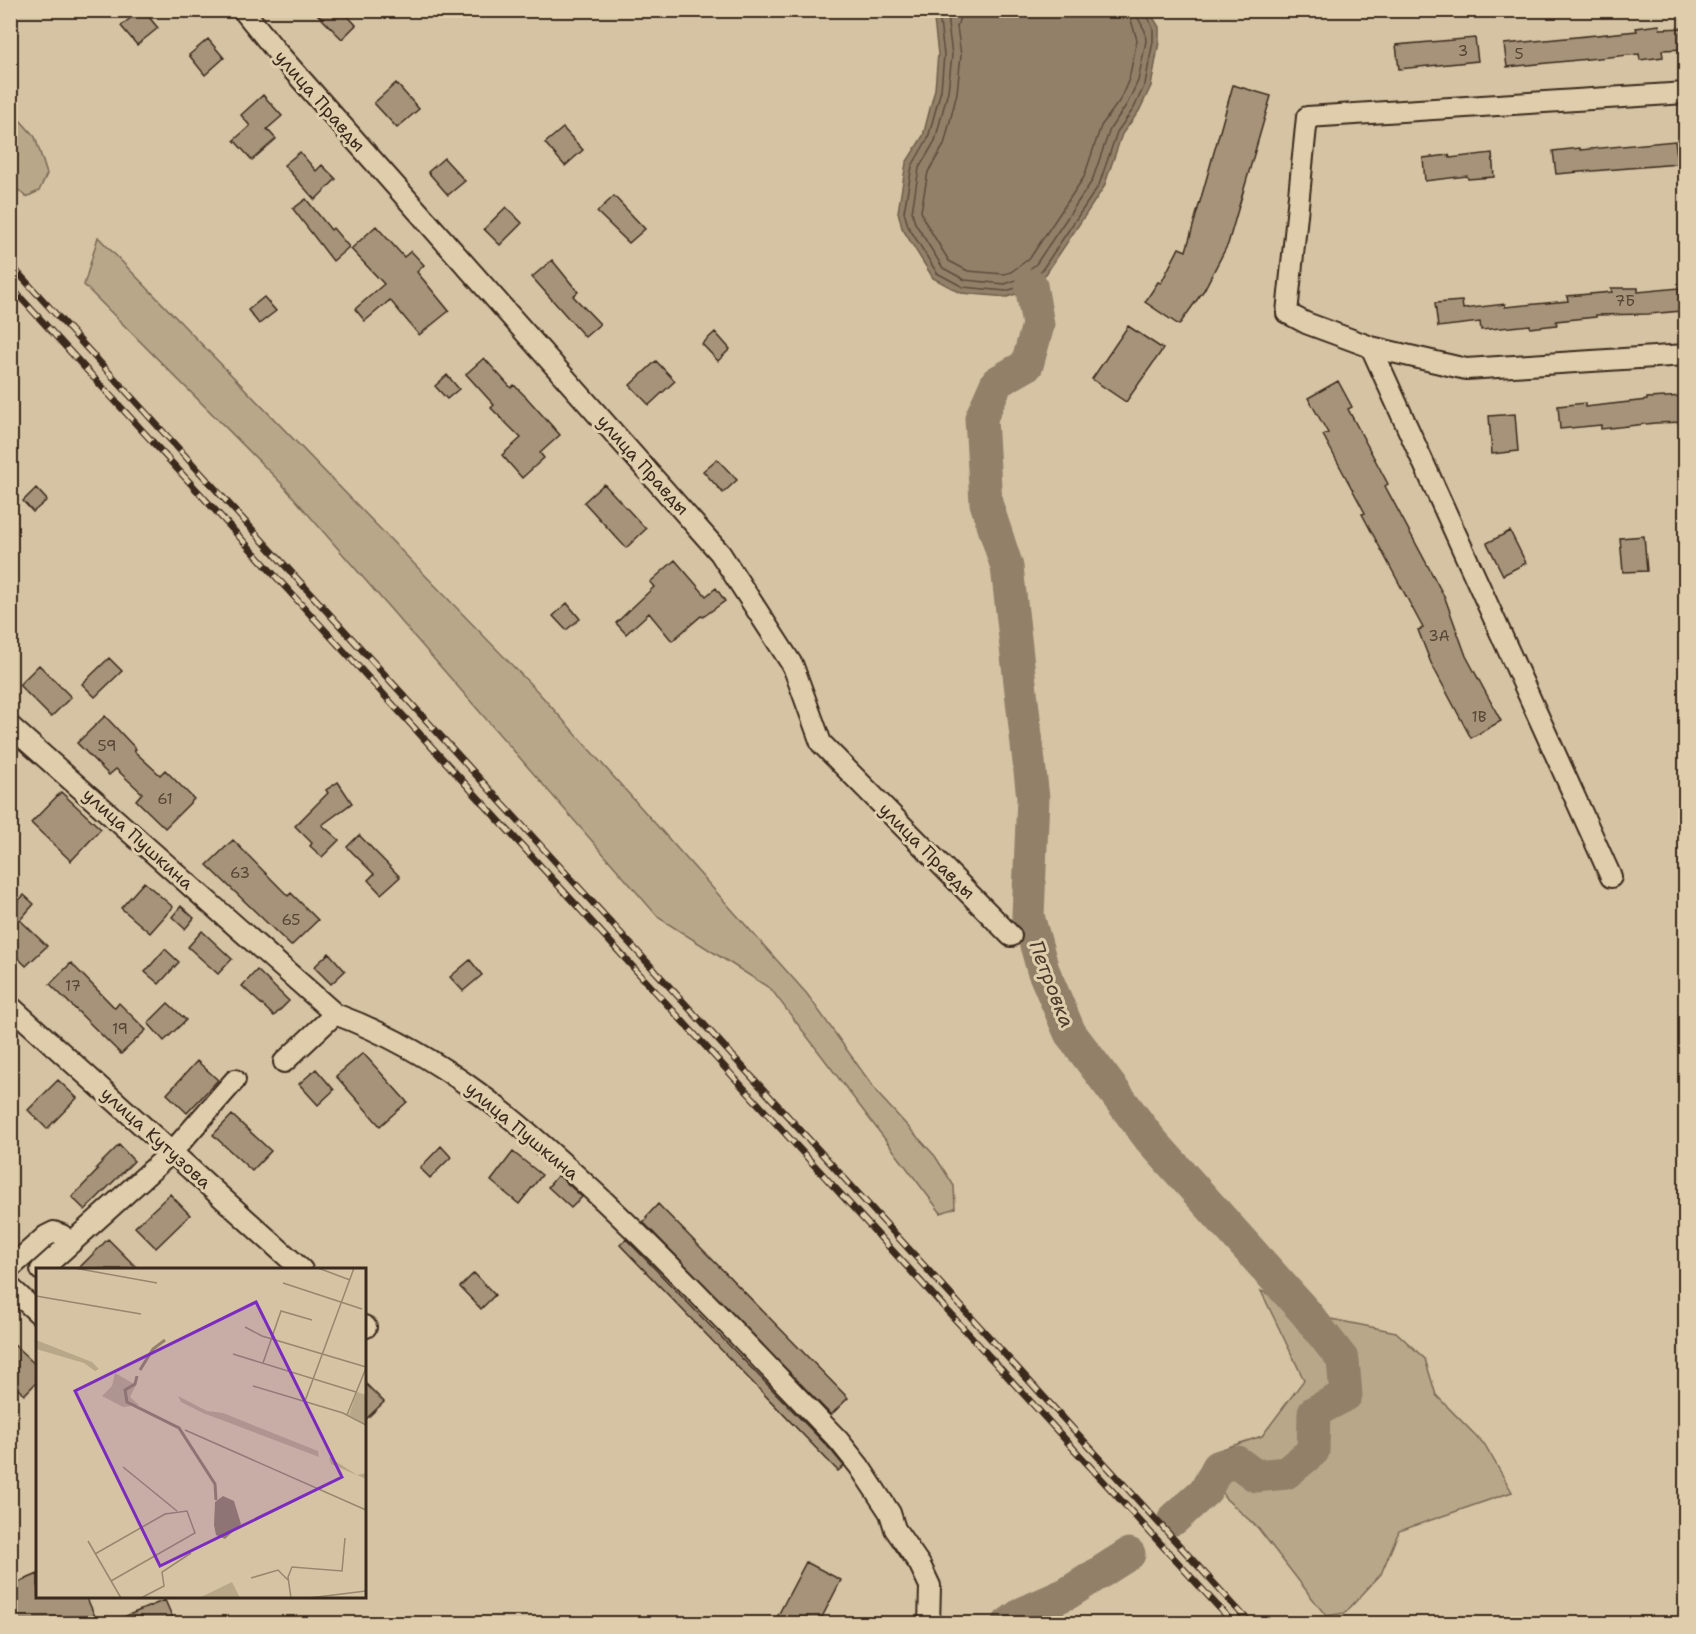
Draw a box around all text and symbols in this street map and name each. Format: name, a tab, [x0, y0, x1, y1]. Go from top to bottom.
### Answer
house number: 3	[1458, 41, 1468, 61]
house number: 5	[1514, 44, 1524, 64]
street label: улица Правды	[269, 45, 371, 157]
house number: 7Б	[1615, 291, 1635, 311]
street label: улица Правды	[592, 410, 694, 520]
house number: 3А	[1428, 626, 1450, 646]
house number: 1В	[1471, 707, 1487, 727]
house number: 59	[98, 736, 116, 756]
street label: улица Пушкина	[77, 783, 199, 895]
house number: 61	[157, 789, 173, 809]
street label: улица Правды	[874, 798, 980, 904]
house number: 63	[230, 863, 250, 883]
house number: 65	[281, 910, 301, 930]
water label: Петровка	[1023, 937, 1081, 1031]
house number: 17	[65, 976, 81, 996]
house number: 19	[112, 1019, 128, 1039]
street label: улица Пушкина	[460, 1076, 584, 1186]
street label: улица Кутузова	[96, 1082, 216, 1194]
inset map	[36, 1268, 366, 1598]

